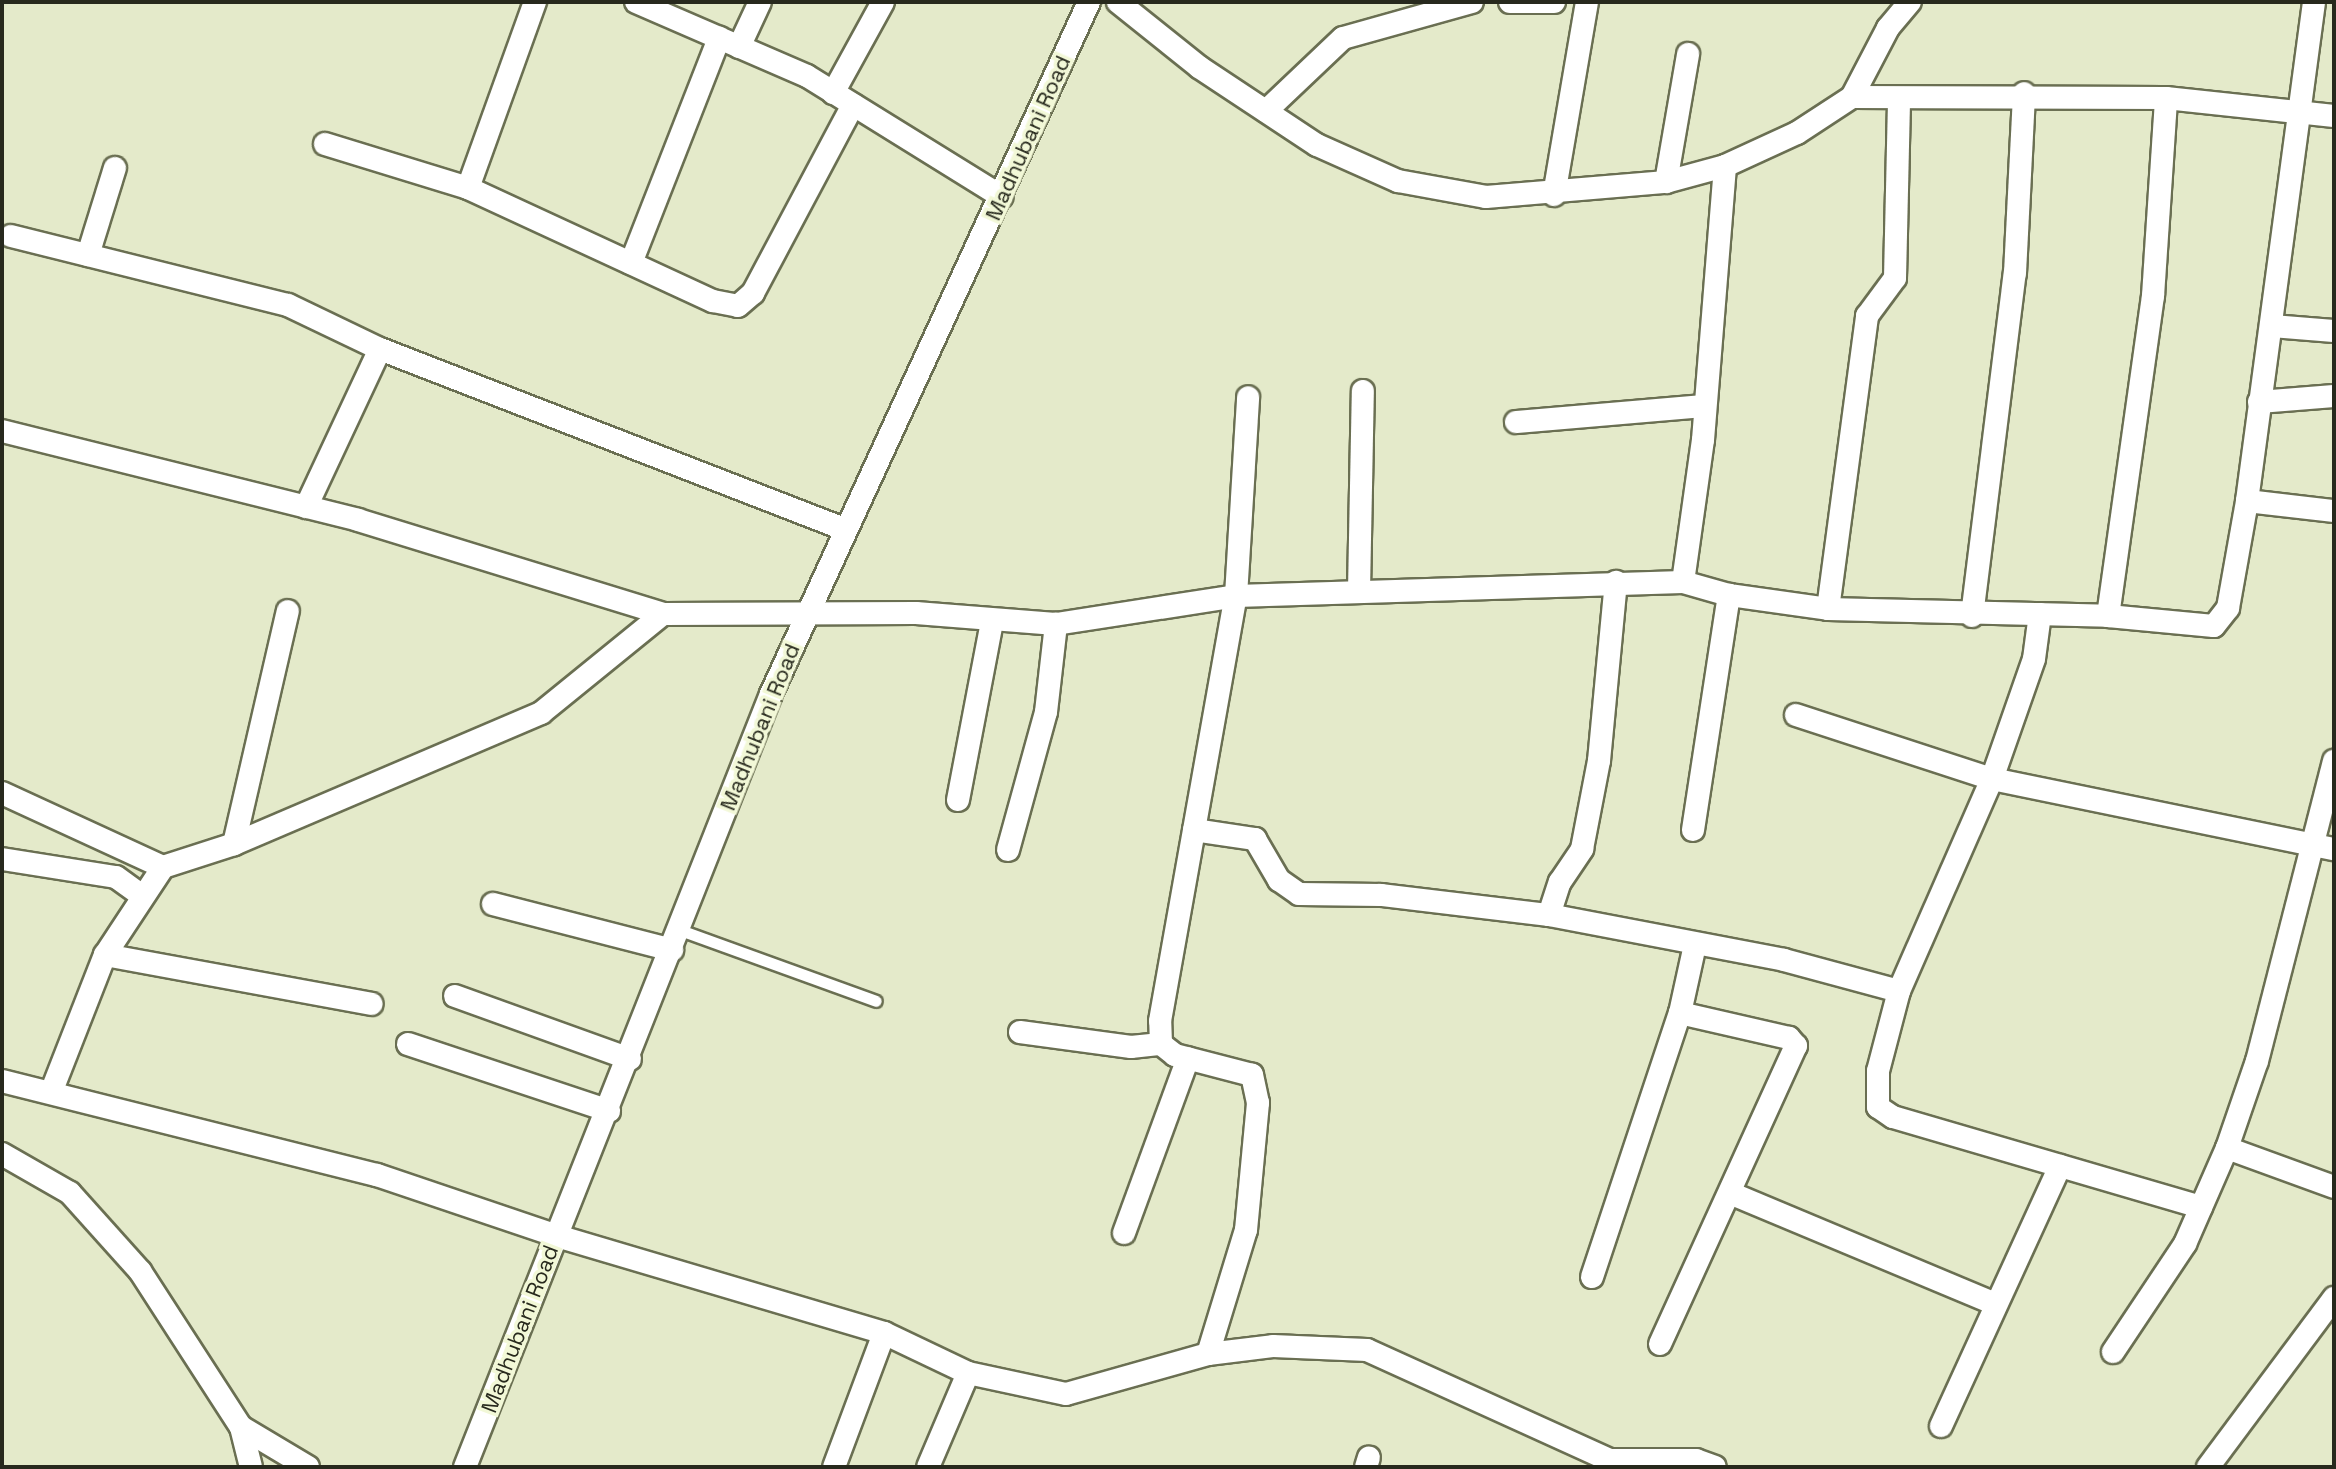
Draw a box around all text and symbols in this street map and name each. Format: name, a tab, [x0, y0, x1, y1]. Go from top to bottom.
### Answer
street label: Madhubani Road	[980, 51, 1076, 225]
street label: Madhubani Road	[714, 640, 806, 814]
street label: Madhubani Road	[476, 1241, 564, 1417]

